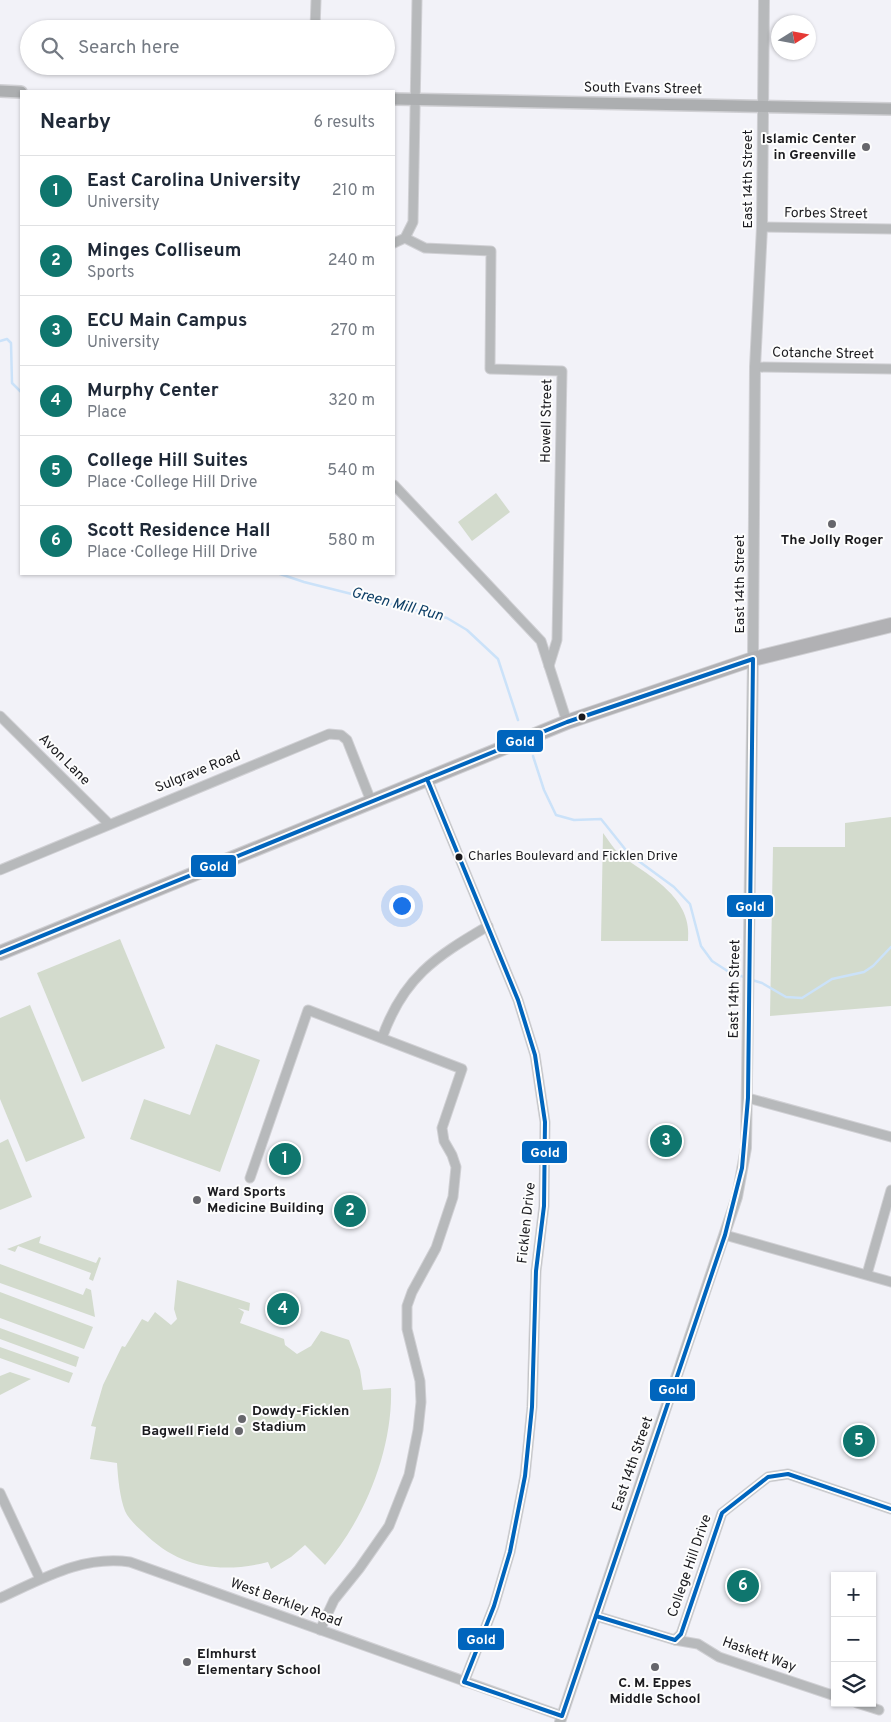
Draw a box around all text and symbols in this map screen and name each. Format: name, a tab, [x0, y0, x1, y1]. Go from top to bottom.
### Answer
north arrow	[771, 15, 816, 60]
search box	[20, 20, 395, 75]
icon: search	[38, 34, 66, 62]
text: Search here	[78, 36, 180, 60]
street label: South Evans Street	[584, 79, 702, 99]
text: Nearby	[40, 109, 111, 136]
text: 6 results	[313, 113, 375, 133]
street label: East 14th Street	[740, 129, 757, 229]
place label: Islamic Center in Greenville	[762, 131, 856, 164]
marker: Islamic Center in Greenville	[860, 141, 872, 153]
text: East Carolina University	[87, 169, 301, 193]
text: 1	[53, 181, 59, 201]
text: 210 m	[332, 181, 375, 201]
text: University	[87, 193, 160, 213]
street label: Forbes Street	[784, 205, 868, 223]
text: Minges Colliseum	[87, 239, 241, 263]
text: 2	[51, 251, 61, 271]
text: 240 m	[328, 251, 375, 271]
text: Sports	[87, 263, 135, 283]
text: ECU Main Campus	[87, 309, 247, 333]
text: 3	[51, 321, 61, 341]
text: 270 m	[330, 321, 375, 341]
text: University	[87, 333, 160, 353]
street label: Cotanche Street	[772, 345, 874, 363]
text: Murphy Center	[87, 379, 219, 403]
street label: Howell Street	[538, 379, 556, 463]
text: 4	[51, 391, 61, 411]
text: 320 m	[328, 391, 375, 411]
text: Place	[87, 403, 127, 423]
text: College Hill Suites	[87, 449, 248, 473]
text: 5	[51, 461, 61, 481]
text: 540 m	[327, 461, 375, 481]
text: Place · College Hill Drive	[87, 473, 257, 493]
marker: The Jolly Roger	[826, 518, 838, 530]
text: Scott Residence Hall	[87, 519, 271, 543]
text: 6	[51, 531, 61, 551]
text: 580 m	[328, 531, 375, 551]
place label: The Jolly Roger	[781, 532, 883, 549]
street label: East 14th Street	[732, 534, 749, 634]
text: Place · College Hill Drive	[87, 543, 257, 563]
water label: Green Mill Run	[349, 584, 445, 626]
unlabelled marker	[577, 712, 587, 722]
line badge: Gold	[496, 729, 544, 753]
street label: Avon Lane	[35, 731, 93, 789]
text: Gold	[505, 734, 535, 751]
street label: Sulgrave Road	[153, 747, 243, 797]
place label: Charles Boulevard and Ficklen Drive	[468, 849, 678, 865]
marker: Charles Boulevard and Ficklen Drive	[454, 852, 464, 862]
line badge: Gold	[190, 854, 237, 878]
text: Gold	[199, 859, 229, 876]
your location	[389, 893, 415, 919]
line badge: Gold	[726, 894, 774, 918]
text: Gold	[735, 899, 765, 916]
street label: East 14th Street	[726, 939, 744, 1039]
pin: 3	[650, 1122, 682, 1160]
pin: 1	[269, 1140, 301, 1178]
line badge: Gold	[521, 1140, 568, 1164]
text: Gold	[530, 1145, 560, 1162]
street label: Ficklen Drive	[514, 1182, 540, 1264]
place label: Ward Sports Medicine Building	[207, 1184, 324, 1217]
pin: 2	[334, 1192, 366, 1230]
marker: Ward Sports Medicine Building	[191, 1194, 203, 1206]
pin: 4	[267, 1290, 299, 1328]
line badge: Gold	[649, 1378, 696, 1402]
text: Gold	[658, 1382, 688, 1399]
place label: Dowdy-Ficklen Stadium	[252, 1403, 349, 1436]
marker: Dowdy-Ficklen Stadium	[236, 1413, 248, 1425]
street label: East 14th Street	[609, 1414, 657, 1514]
pin: 5	[843, 1422, 875, 1460]
place label: Bagwell Field	[141, 1423, 229, 1440]
marker: Bagwell Field	[233, 1425, 245, 1437]
street label: College Hill Drive	[664, 1512, 716, 1620]
pin: 6	[727, 1567, 759, 1605]
map controls	[831, 1572, 876, 1707]
button: +	[831, 1572, 876, 1617]
street label: West Berkley Road	[228, 1575, 344, 1631]
button: −	[831, 1617, 876, 1662]
line badge: Gold	[457, 1627, 505, 1651]
text: Gold	[466, 1632, 496, 1649]
street label: Haskett Way	[720, 1634, 798, 1676]
place label: Elmhurst Elementary School	[197, 1646, 321, 1679]
marker: Elmhurst Elementary School	[181, 1656, 193, 1668]
marker: C. M. Eppes Middle School	[649, 1661, 661, 1673]
button: layers	[831, 1662, 876, 1707]
place label: C. M. Eppes Middle School	[609, 1675, 701, 1708]

